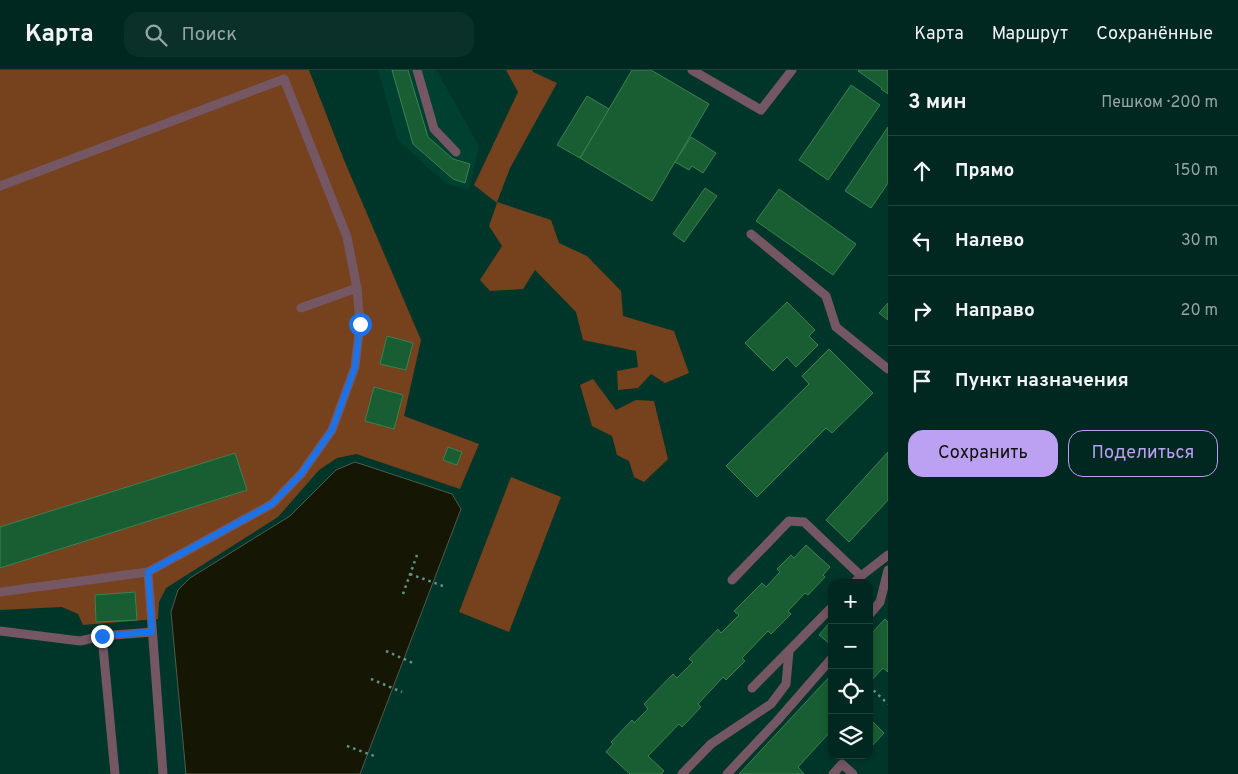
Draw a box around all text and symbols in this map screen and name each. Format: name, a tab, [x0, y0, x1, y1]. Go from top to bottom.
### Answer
search box	[124, 12, 474, 57]
text: Карта	[25, 20, 94, 50]
icon: search	[142, 21, 170, 49]
text: Поиск	[182, 23, 237, 47]
text: Карта	[914, 23, 964, 46]
text: Маршрут	[992, 23, 1068, 46]
text: Сохранённые	[1096, 23, 1213, 46]
text: 3 мин	[908, 89, 967, 116]
text: Пешком · 200 m	[1101, 93, 1218, 113]
icon: ahead	[908, 157, 936, 185]
text: Прямо	[955, 159, 1014, 183]
text: 150 m	[1175, 161, 1218, 181]
icon: left	[908, 227, 936, 255]
text: Налево	[955, 229, 1024, 253]
text: 30 m	[1181, 231, 1218, 251]
icon: right	[908, 297, 936, 325]
text: Направо	[955, 299, 1035, 323]
text: 20 m	[1181, 301, 1218, 321]
route start	[349, 313, 372, 336]
icon: arrive	[908, 367, 936, 395]
text: Пункт назначения	[955, 369, 1129, 393]
button: Сохранить	[908, 430, 1058, 477]
button: Поделиться	[1068, 430, 1218, 477]
map controls	[828, 579, 873, 759]
button: +	[828, 579, 873, 624]
button: −	[828, 624, 873, 669]
route end	[91, 625, 114, 648]
button: locate	[828, 669, 873, 714]
button: layers	[828, 714, 873, 759]

